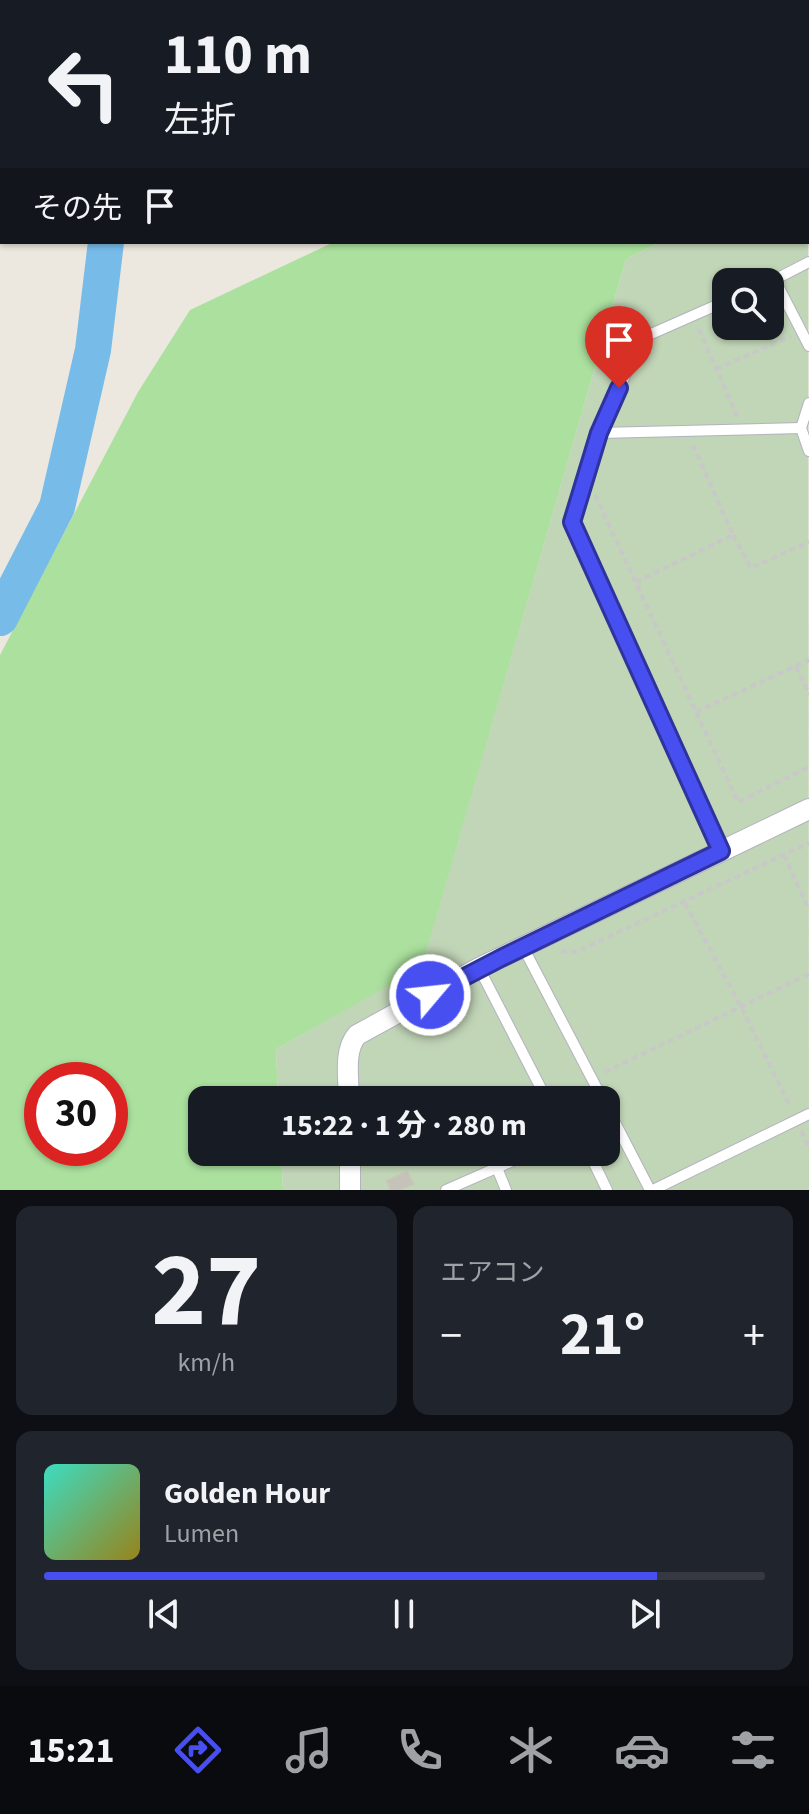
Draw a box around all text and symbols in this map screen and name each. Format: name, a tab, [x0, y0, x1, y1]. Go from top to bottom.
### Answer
text: 110 m	[164, 16, 312, 95]
icon: left	[32, 32, 136, 136]
text: 左折	[164, 95, 236, 146]
icon: arrive	[138, 184, 182, 228]
text: その先	[32, 187, 122, 230]
map controls	[712, 268, 784, 340]
button: search	[712, 268, 784, 340]
pin	[585, 306, 653, 388]
icon: arrive	[597, 318, 641, 362]
position arrow	[388, 953, 472, 1037]
speed limit sign: 30	[24, 1062, 128, 1166]
text: 15:22 · 1 分 · 280 m	[281, 1104, 527, 1147]
text: 27	[151, 1218, 261, 1366]
text: エアコン	[441, 1254, 545, 1291]
text: 21°	[560, 1293, 645, 1378]
text: −	[441, 1305, 462, 1368]
text: +	[743, 1305, 765, 1368]
text: km/h	[177, 1344, 235, 1381]
text: Golden Hour	[164, 1472, 330, 1515]
text: Lumen	[164, 1515, 239, 1552]
icon: previous	[142, 1592, 186, 1636]
icon: pause	[382, 1592, 426, 1636]
icon: next	[623, 1592, 667, 1636]
icon: directions	[170, 1722, 226, 1778]
icon: music	[281, 1722, 337, 1778]
icon: phone	[392, 1722, 448, 1778]
icon: climate	[503, 1722, 559, 1778]
icon: car	[614, 1722, 670, 1778]
icon: filters	[725, 1722, 781, 1778]
text: 15:21	[28, 1725, 114, 1776]

